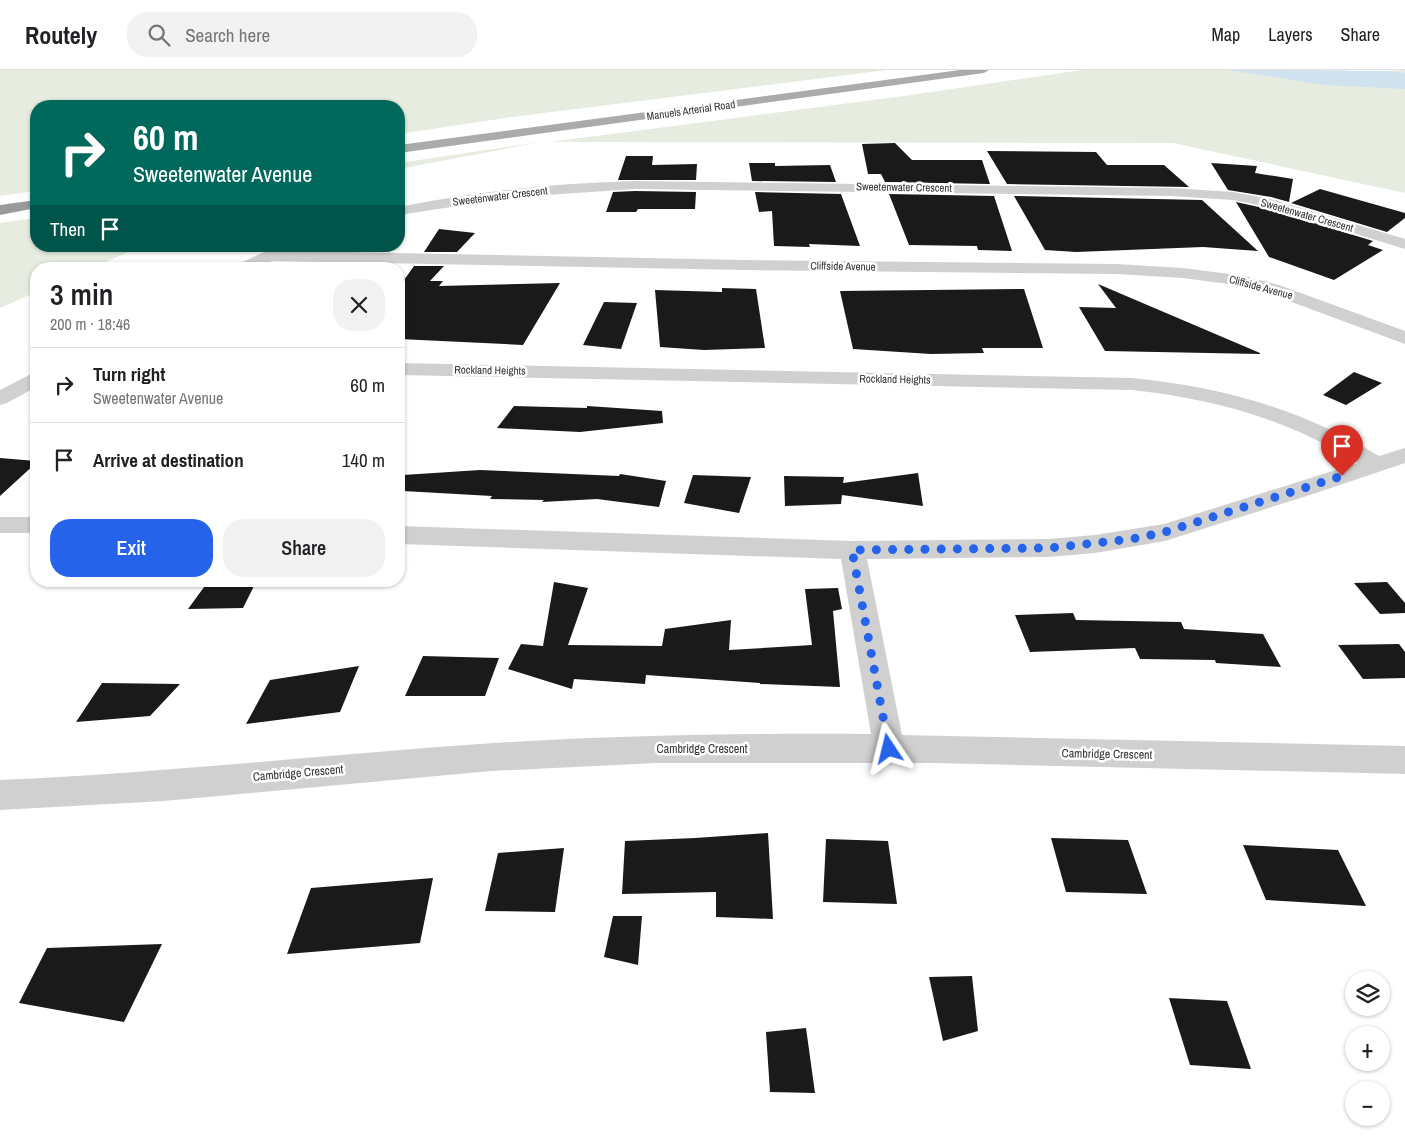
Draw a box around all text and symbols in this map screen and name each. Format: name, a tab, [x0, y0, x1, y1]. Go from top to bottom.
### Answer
search box	[127, 12, 477, 57]
text: Routely	[25, 19, 97, 51]
icon: search	[145, 21, 173, 49]
text: Search here	[185, 22, 270, 48]
text: Map	[1212, 22, 1240, 47]
text: Layers	[1268, 22, 1313, 47]
text: Share	[1341, 22, 1380, 47]
street label: Manuels Arterial Road	[646, 97, 736, 123]
text: 60 m	[133, 114, 198, 161]
icon: right	[50, 120, 115, 185]
text: Sweetenwater Avenue	[133, 159, 312, 189]
street label: Sweetenwater Crescent	[856, 179, 952, 195]
street label: Sweetenwater Crescent	[452, 183, 549, 209]
street label: Sweetenwater Crescent	[1259, 195, 1355, 235]
icon: arrive	[96, 215, 124, 243]
text: Then	[50, 216, 86, 242]
street label: Cliffside Avenue	[810, 258, 876, 274]
street label: Cliffside Avenue	[1228, 272, 1294, 302]
text: 3 min	[50, 274, 113, 314]
button: close	[333, 279, 385, 331]
text: 200 m · 18:46	[50, 313, 130, 335]
text: Turn right	[93, 361, 165, 387]
street label: Rockland Heights	[454, 362, 526, 378]
icon: right	[50, 371, 78, 399]
street label: Rockland Heights	[859, 371, 931, 387]
text: 60 m	[350, 372, 385, 398]
text: Sweetenwater Avenue	[93, 387, 223, 409]
pin	[1321, 425, 1363, 476]
icon: arrive	[1328, 432, 1356, 460]
icon: arrive	[50, 446, 78, 474]
text: Arrive at destination	[93, 447, 244, 473]
text: 140 m	[342, 447, 385, 473]
button: Exit	[50, 519, 213, 577]
button: Share	[223, 519, 385, 577]
position arrow	[862, 722, 914, 774]
street label: Cambridge Crescent	[657, 741, 748, 757]
street label: Cambridge Crescent	[1061, 745, 1153, 763]
street label: Cambridge Crescent	[252, 761, 344, 785]
map controls	[1345, 971, 1390, 1126]
button: layers	[1345, 971, 1390, 1016]
button: +	[1345, 1026, 1390, 1071]
button: −	[1345, 1081, 1390, 1126]

